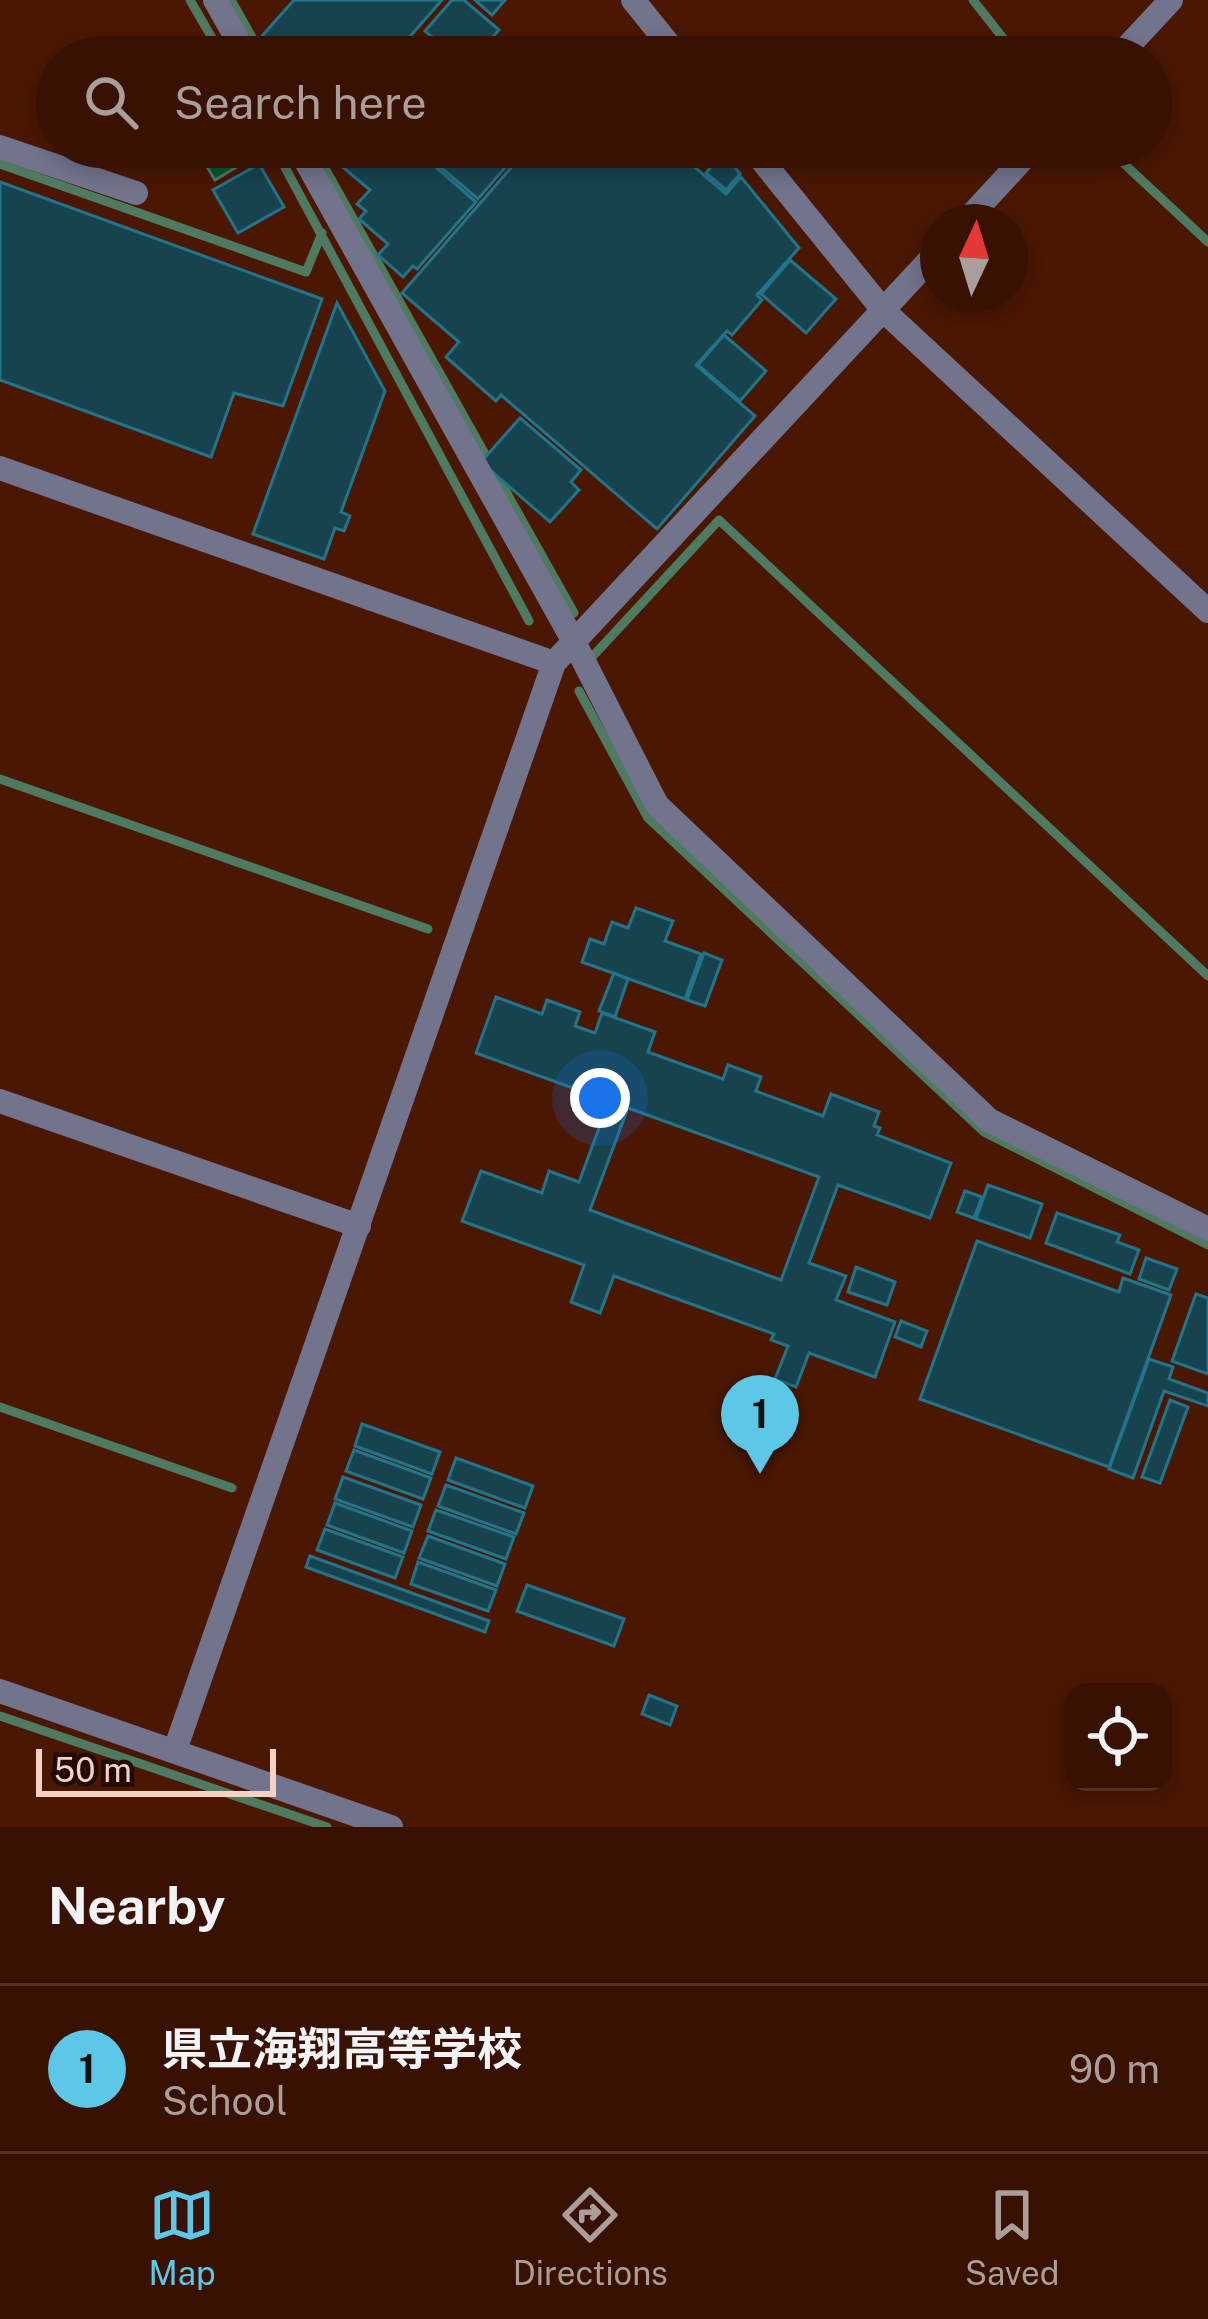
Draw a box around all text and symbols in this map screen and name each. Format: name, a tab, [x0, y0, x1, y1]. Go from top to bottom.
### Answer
search box	[36, 36, 1172, 168]
icon: search	[78, 69, 144, 135]
text: Search here	[174, 76, 427, 129]
north arrow	[920, 204, 1028, 312]
your location	[570, 1068, 630, 1128]
pin: 1	[721, 1375, 799, 1474]
map controls	[1064, 1683, 1172, 1791]
button: locate	[1064, 1683, 1172, 1791]
scale bar	[36, 1743, 276, 1796]
text: 50 m	[54, 1751, 132, 1789]
text: Nearby	[48, 1876, 225, 1935]
text: 県立海翔高等学校	[162, 2022, 522, 2075]
text: 1	[79, 2046, 95, 2092]
text: 90 m	[1069, 2046, 1160, 2092]
text: School	[162, 2078, 287, 2124]
tab: Map	[149, 2182, 216, 2292]
tab: Directions	[513, 2182, 668, 2292]
tab: Saved	[965, 2182, 1059, 2292]

